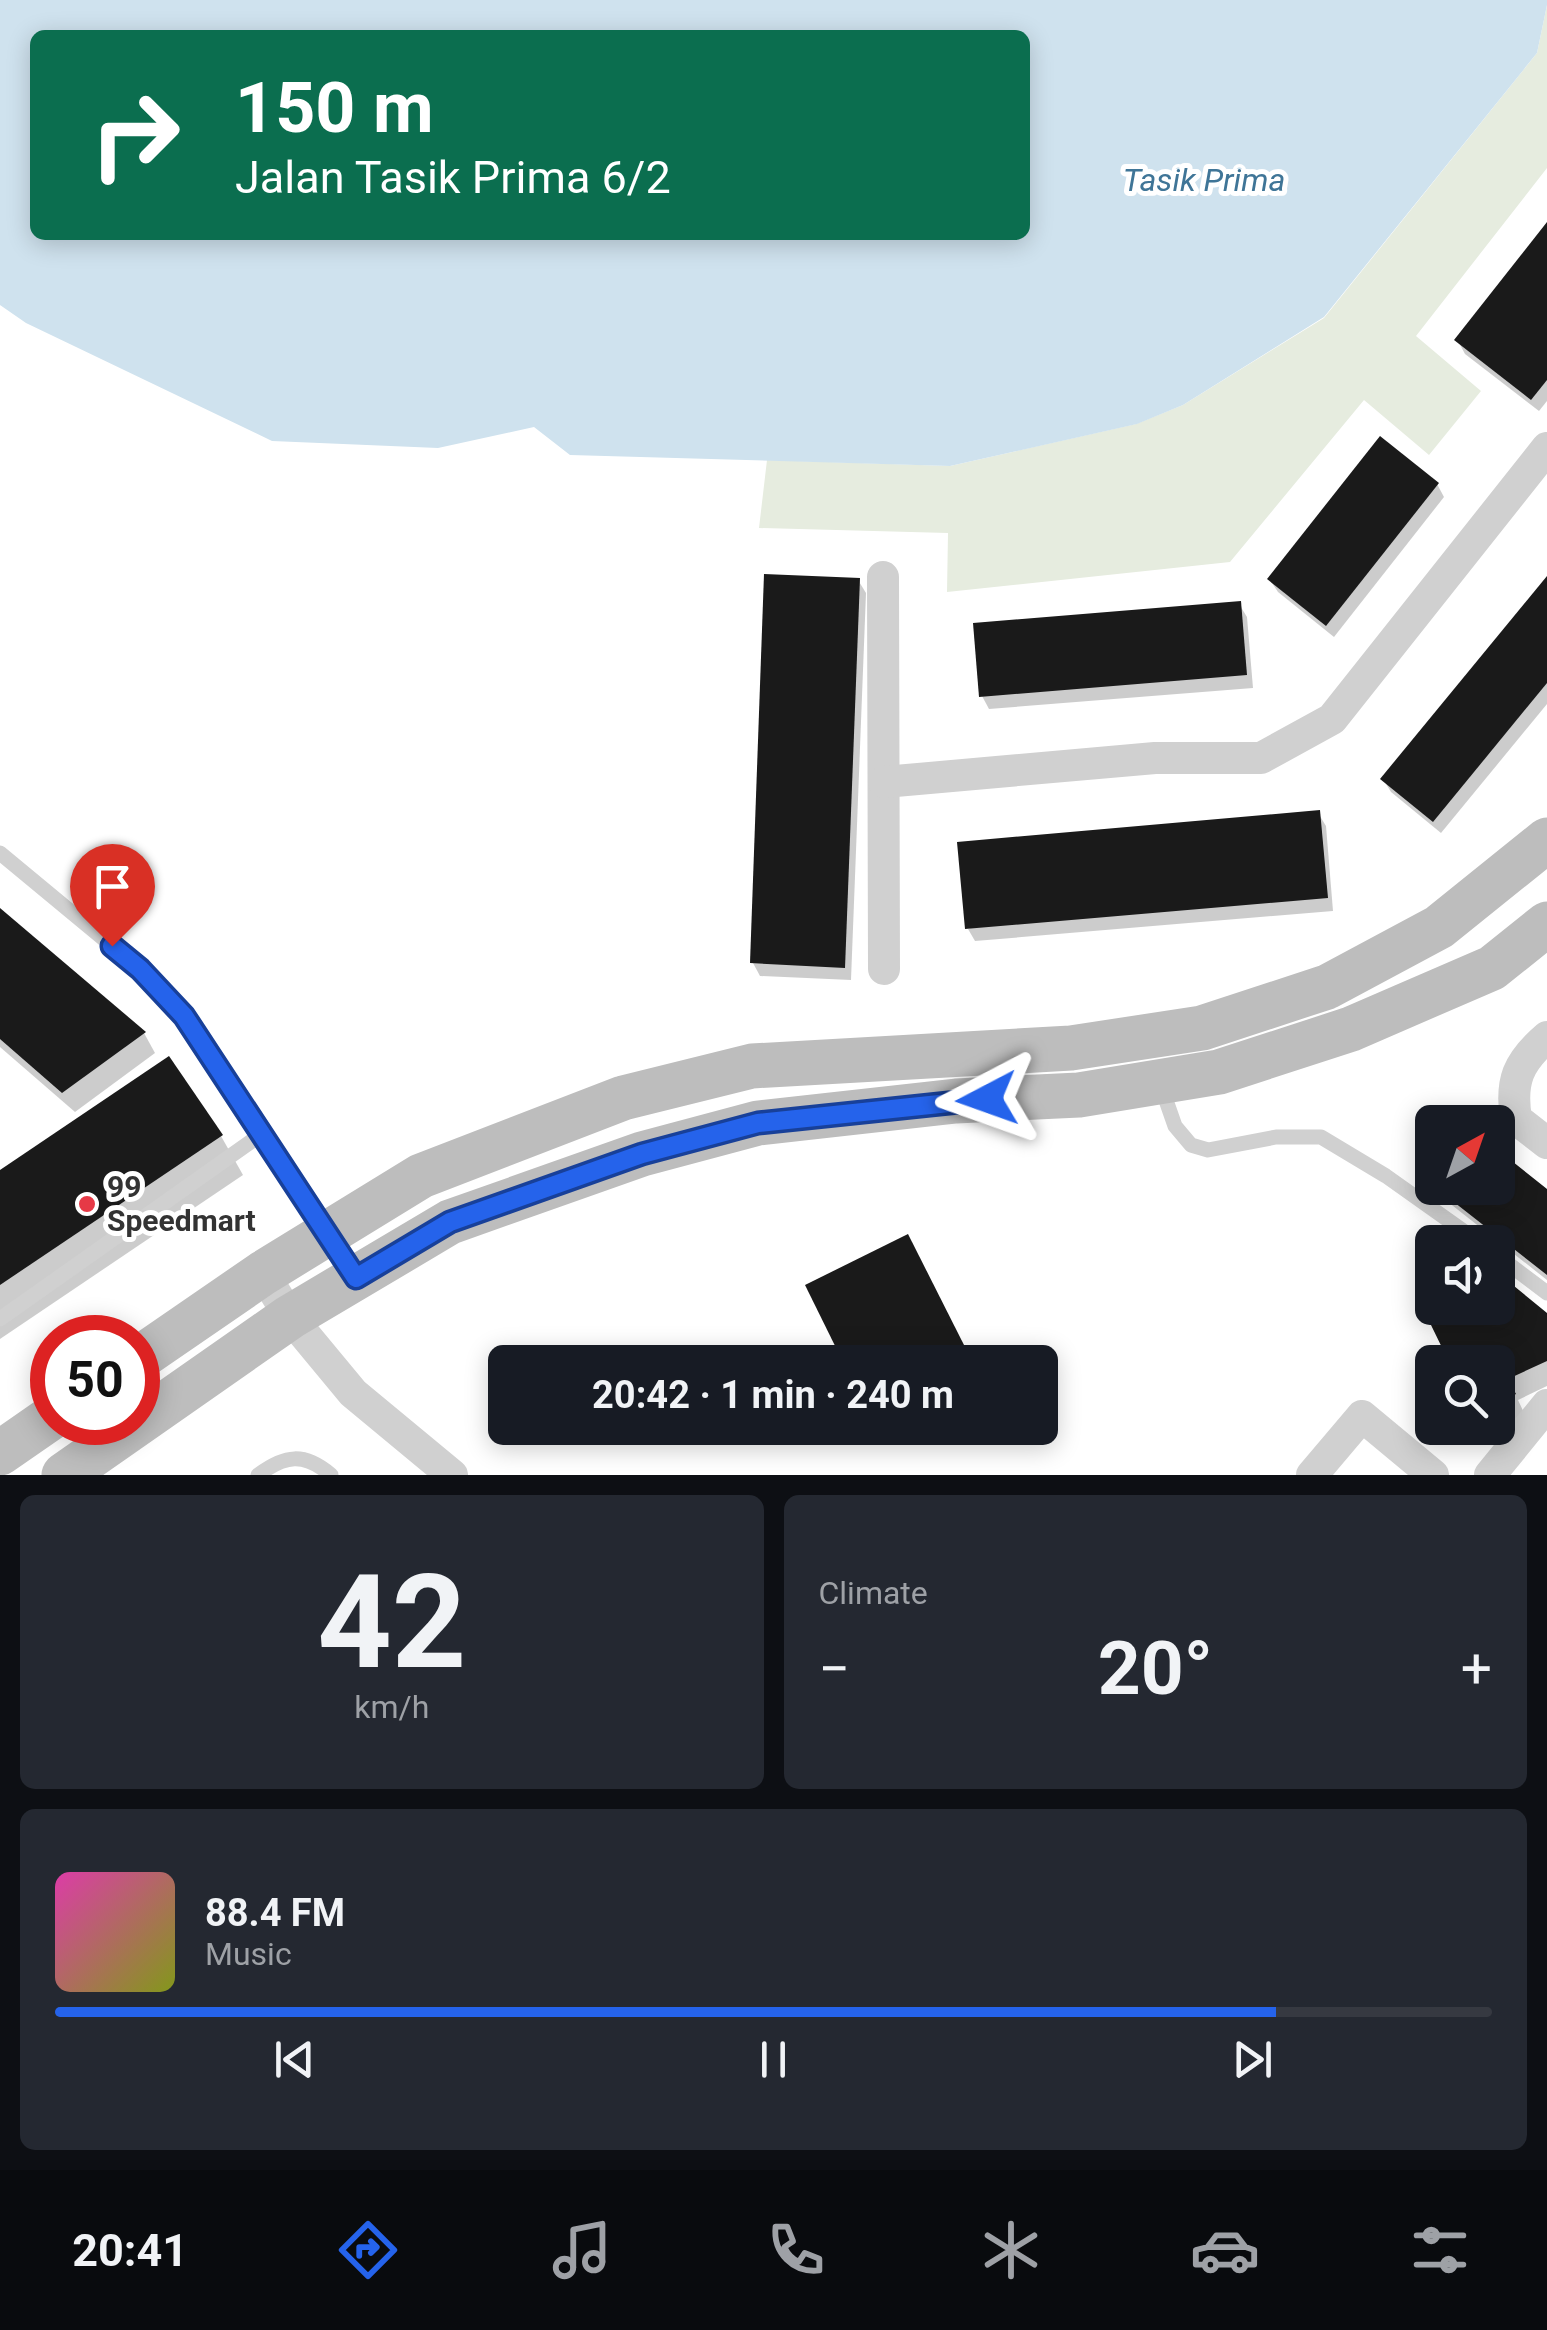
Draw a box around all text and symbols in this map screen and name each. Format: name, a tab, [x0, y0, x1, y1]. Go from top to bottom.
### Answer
text: 150 m	[235, 67, 434, 149]
icon: right	[70, 70, 200, 200]
text: Jalan Tasik Prima 6/2	[235, 151, 671, 204]
water label: Tasik Prima	[1123, 161, 1285, 199]
pin	[70, 844, 155, 947]
icon: arrive	[85, 859, 140, 914]
position arrow	[935, 1047, 1039, 1151]
north arrow	[1415, 1105, 1515, 1205]
map controls	[1415, 1105, 1515, 1445]
place label: 99 Speedmart	[107, 1169, 256, 1238]
marker: 99 Speedmart	[76, 1193, 98, 1215]
button: sound	[1415, 1225, 1515, 1325]
speed limit sign: 50	[30, 1315, 160, 1445]
button: search	[1415, 1345, 1515, 1445]
text: 20:42 · 1 min · 240 m	[592, 1373, 954, 1417]
text: 42	[317, 1546, 466, 1699]
text: Climate	[819, 1574, 928, 1612]
text: 20°	[1098, 1624, 1213, 1712]
text: −	[819, 1637, 850, 1701]
text: +	[1461, 1637, 1492, 1701]
text: km/h	[354, 1688, 429, 1726]
text: 88.4 FM	[205, 1891, 345, 1935]
text: Music	[205, 1935, 292, 1973]
icon: previous	[267, 2032, 322, 2087]
icon: pause	[746, 2032, 801, 2087]
icon: next	[1225, 2032, 1280, 2087]
icon: directions	[333, 2215, 403, 2285]
icon: music	[547, 2215, 617, 2285]
icon: phone	[761, 2215, 831, 2285]
icon: climate	[976, 2215, 1046, 2285]
icon: car	[1190, 2215, 1260, 2285]
icon: filters	[1405, 2215, 1475, 2285]
text: 20:41	[72, 2224, 188, 2277]

